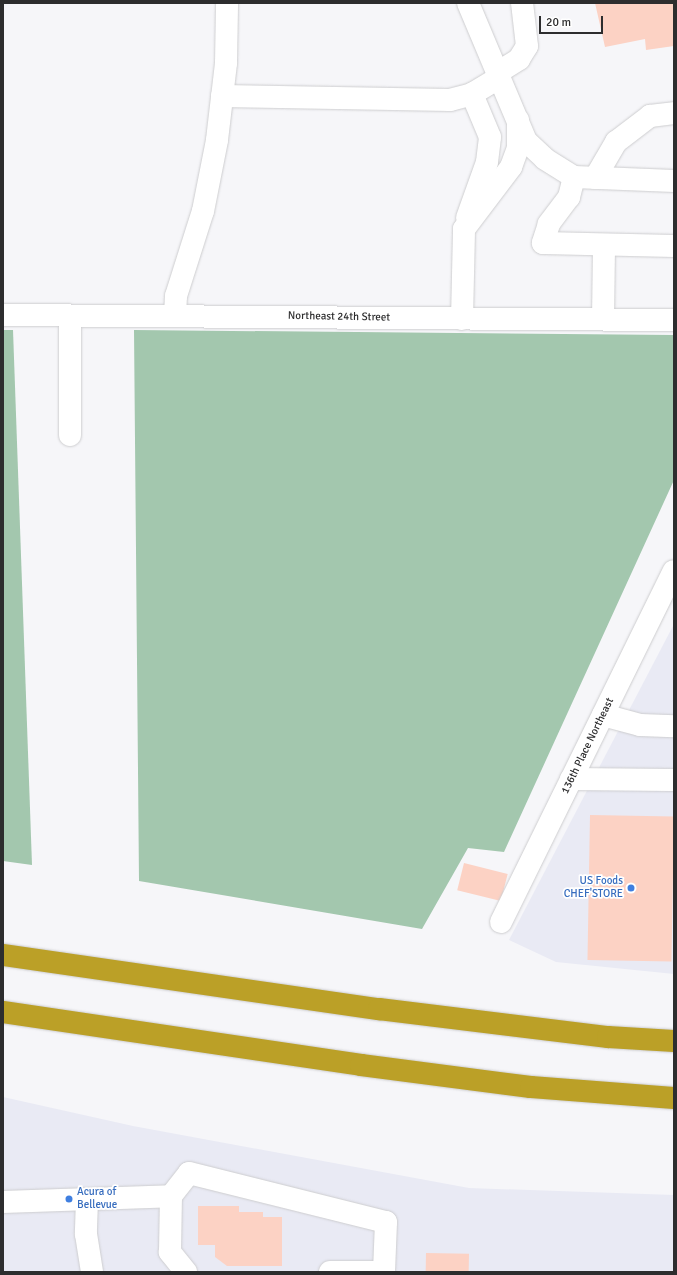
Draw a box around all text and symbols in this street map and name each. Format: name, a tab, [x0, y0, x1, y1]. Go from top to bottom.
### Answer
scale bar	[541, 8, 605, 34]
text: 20 m	[546, 15, 571, 30]
street label: Northeast 24th Street	[288, 310, 390, 324]
street label: 136th Place Northeast	[559, 696, 617, 796]
place label: US Foods CHEF'STORE	[564, 875, 623, 901]
marker: US Foods CHEF'STORE	[626, 883, 636, 893]
place label: Acura of Bellevue	[77, 1186, 117, 1212]
marker: Acura of Bellevue	[64, 1194, 74, 1204]

